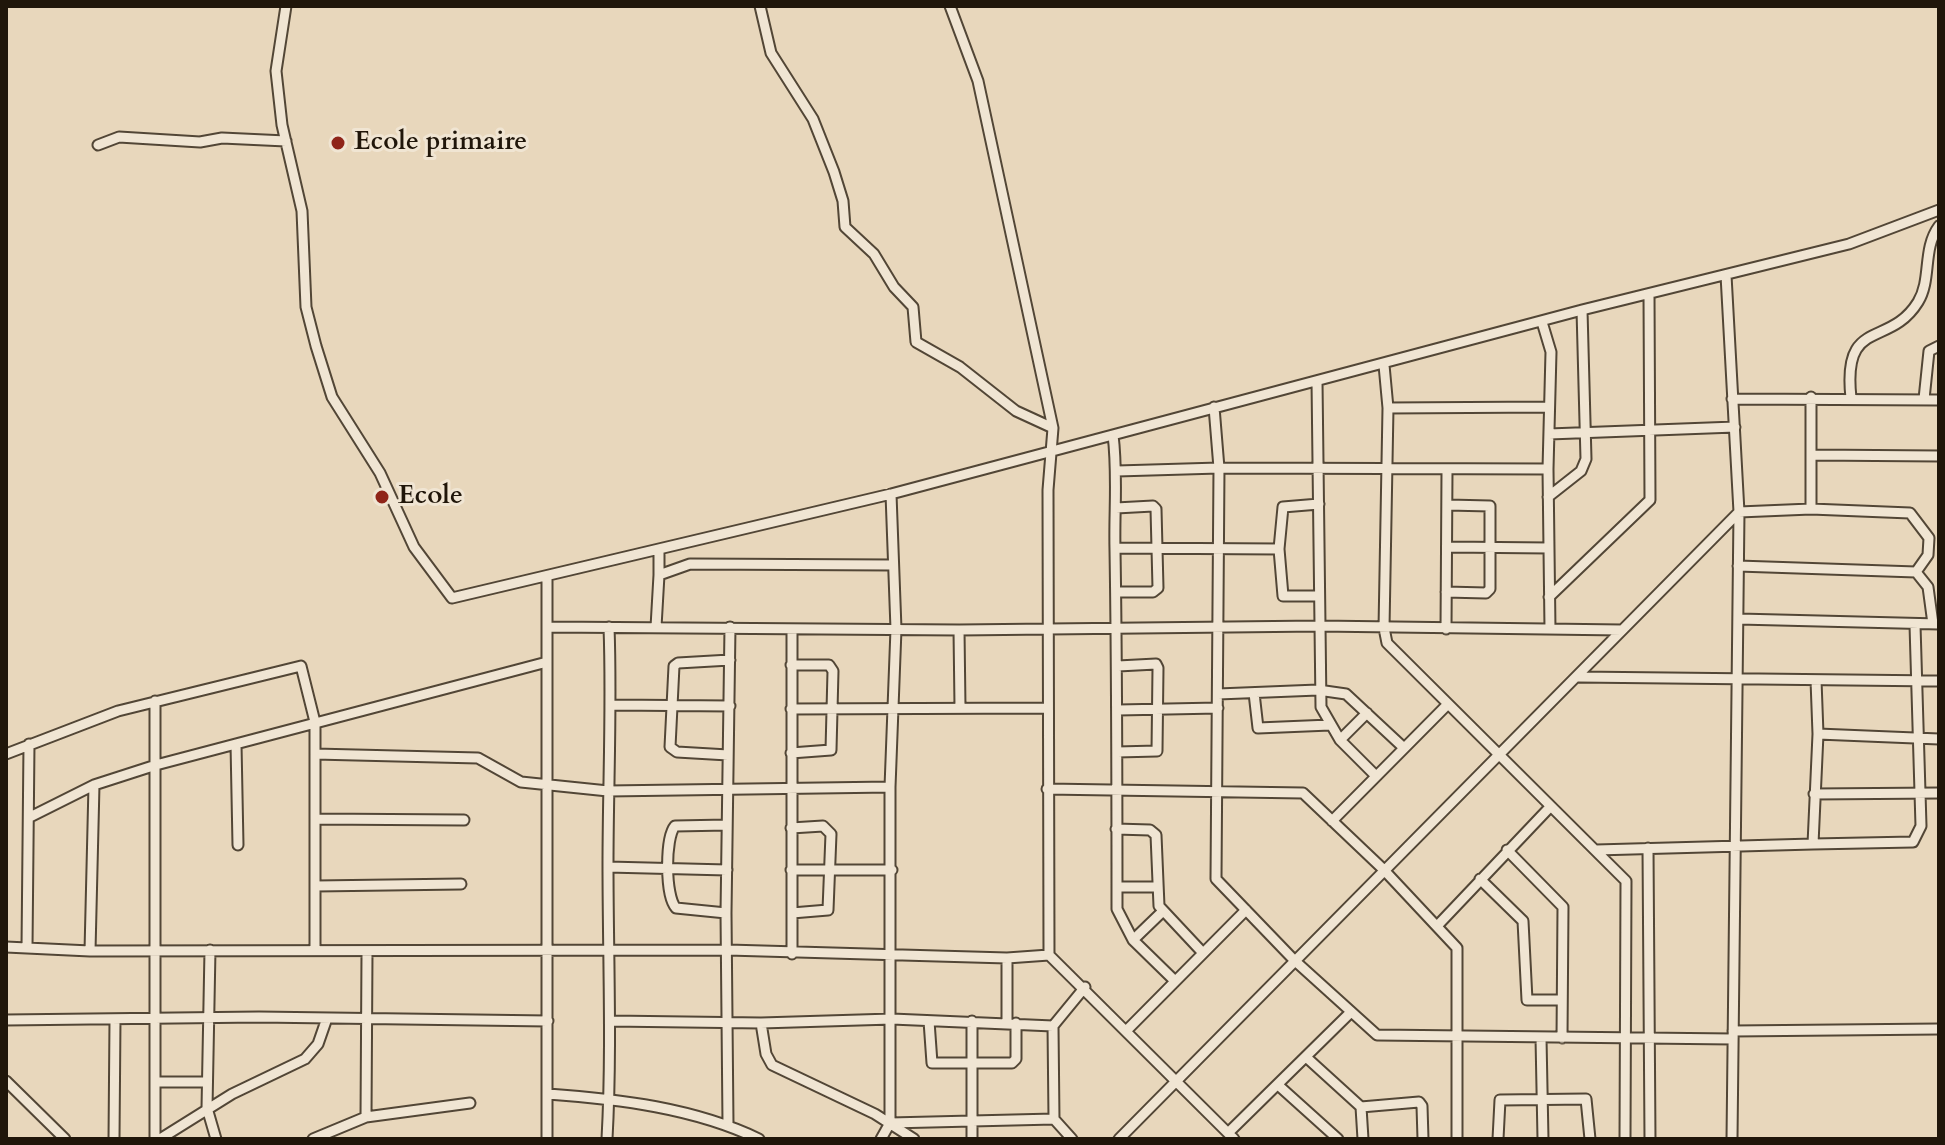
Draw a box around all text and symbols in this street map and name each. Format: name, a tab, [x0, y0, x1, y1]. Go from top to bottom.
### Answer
place label: Ecole primaire	[354, 127, 527, 159]
marker: Ecole primaire	[329, 134, 347, 152]
place label: Ecole	[398, 481, 463, 513]
marker: Ecole	[373, 488, 391, 506]

